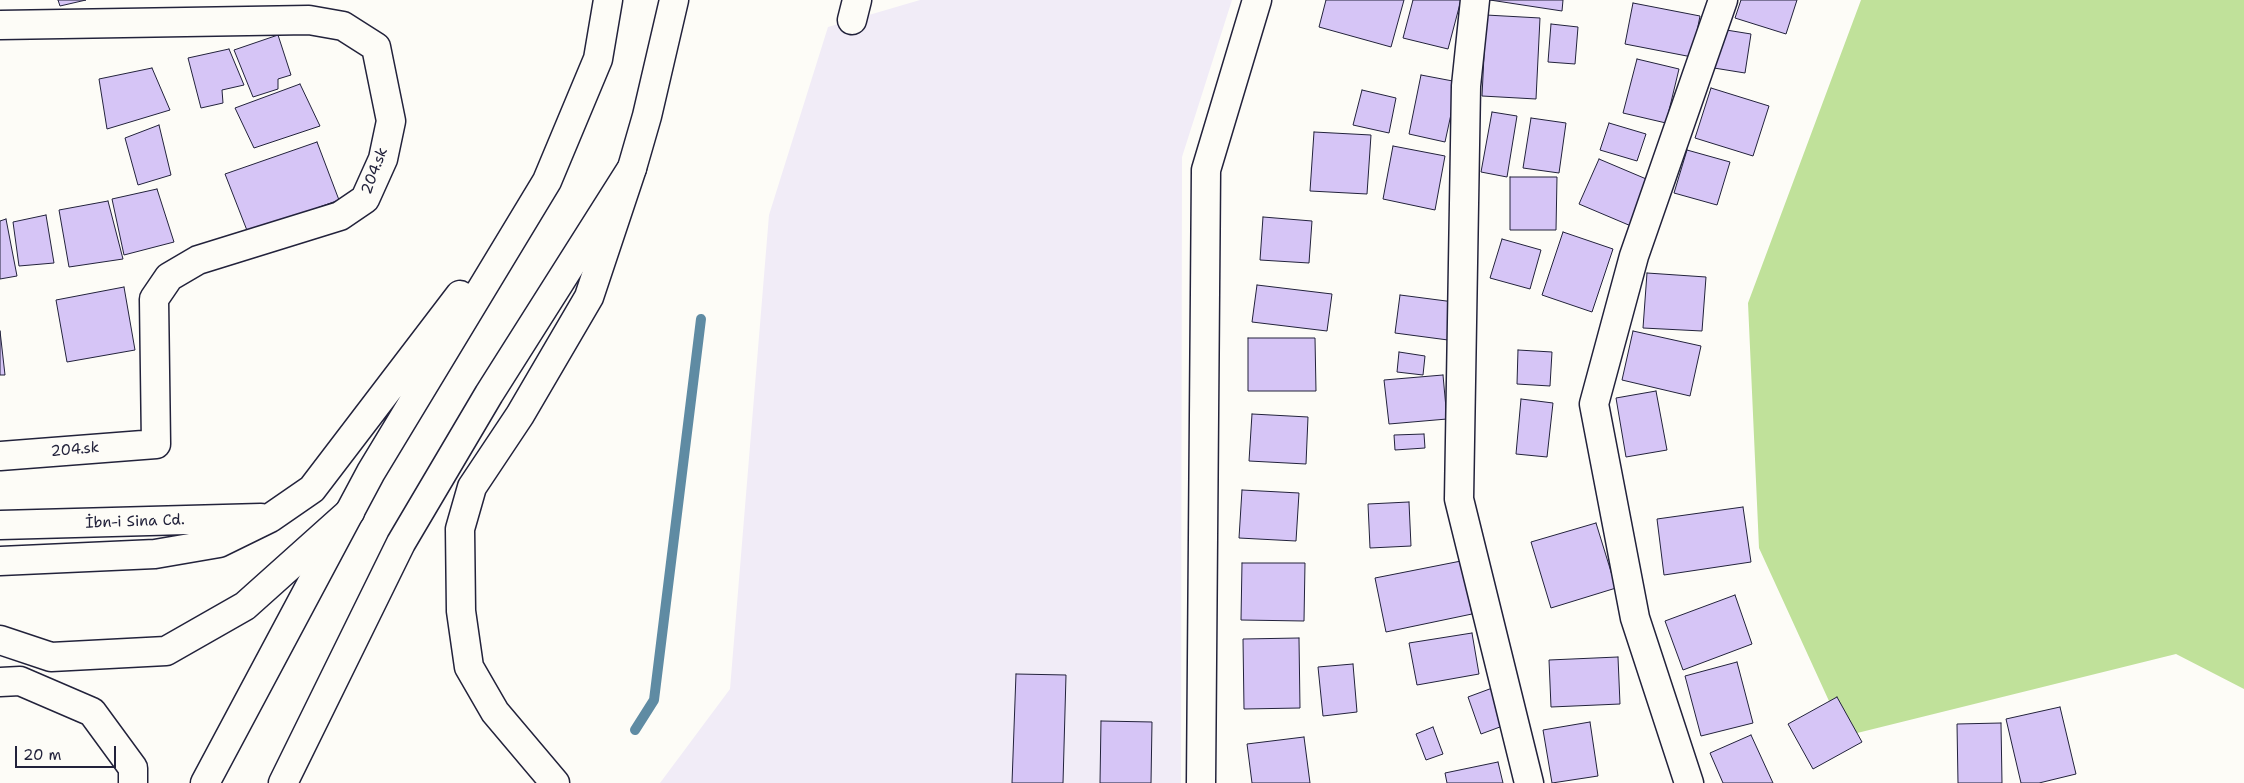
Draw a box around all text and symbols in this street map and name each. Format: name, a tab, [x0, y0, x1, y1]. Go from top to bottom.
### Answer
street label: 204.sk	[358, 145, 392, 197]
street label: 204.sk	[50, 439, 100, 461]
street label: İbn-i Sina Cd.	[85, 511, 185, 533]
scale bar	[18, 736, 119, 768]
text: 20 m	[23, 745, 62, 765]

